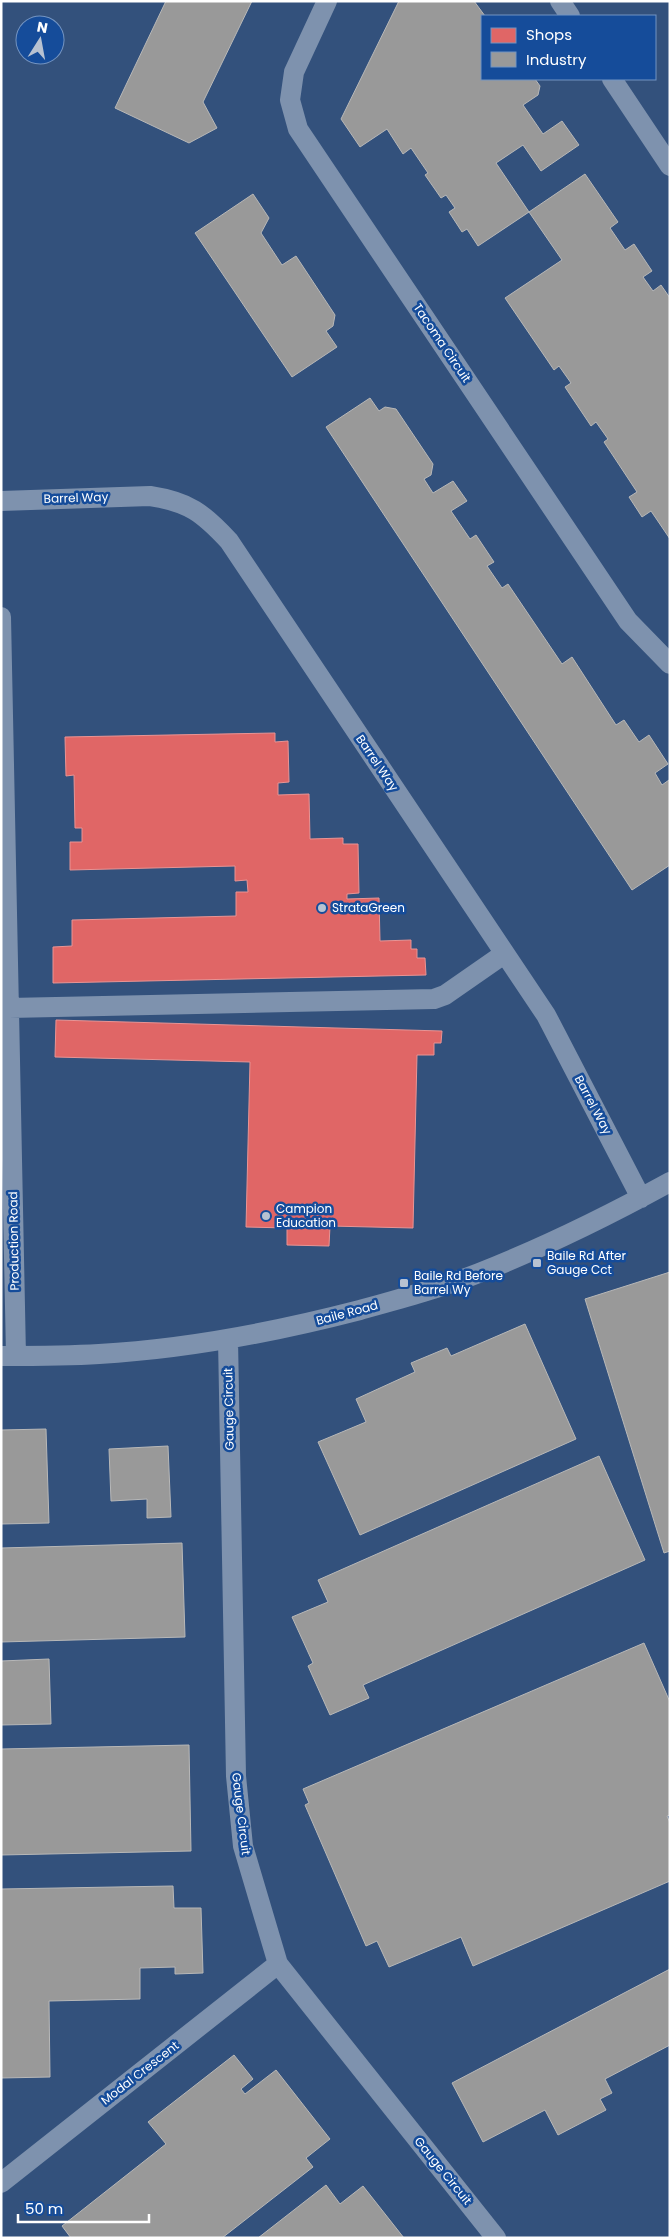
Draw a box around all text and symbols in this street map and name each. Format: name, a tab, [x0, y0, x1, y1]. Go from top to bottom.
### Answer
north arrow	[15, 15, 65, 65]
legend	[481, 15, 656, 80]
text: N	[35, 16, 50, 38]
text: Shops	[526, 24, 572, 45]
text: Industry	[526, 49, 587, 70]
street label: Tacoma Circuit	[410, 300, 475, 386]
street label: Barrel Way	[43, 488, 109, 507]
street label: Barrel Way	[352, 731, 403, 794]
place label: StrataGreen	[332, 899, 405, 916]
marker: StrataGreen	[316, 902, 328, 914]
street label: Barrel Way	[571, 1072, 616, 1137]
street label: Production Road	[4, 1191, 23, 1291]
place label: Campion Education	[276, 1200, 336, 1231]
marker: Campion Education	[260, 1210, 272, 1222]
place label: Baile Rd After Gauge Cct	[547, 1247, 626, 1278]
marker: Baile Rd After Gauge Cct	[531, 1257, 543, 1269]
place label: Baile Rd Before Barrel Wy	[414, 1267, 503, 1298]
marker: Baile Rd Before Barrel Wy	[398, 1277, 410, 1289]
street label: Baile Road	[314, 1296, 380, 1329]
street label: Gauge Circuit	[219, 1367, 238, 1451]
street label: Gauge Circuit	[228, 1772, 255, 1856]
street label: Modal Crescent	[97, 2037, 182, 2108]
street label: Gauge Circuit	[411, 2133, 476, 2208]
scale bar	[18, 2192, 149, 2224]
text: 50 m	[25, 2198, 63, 2219]

